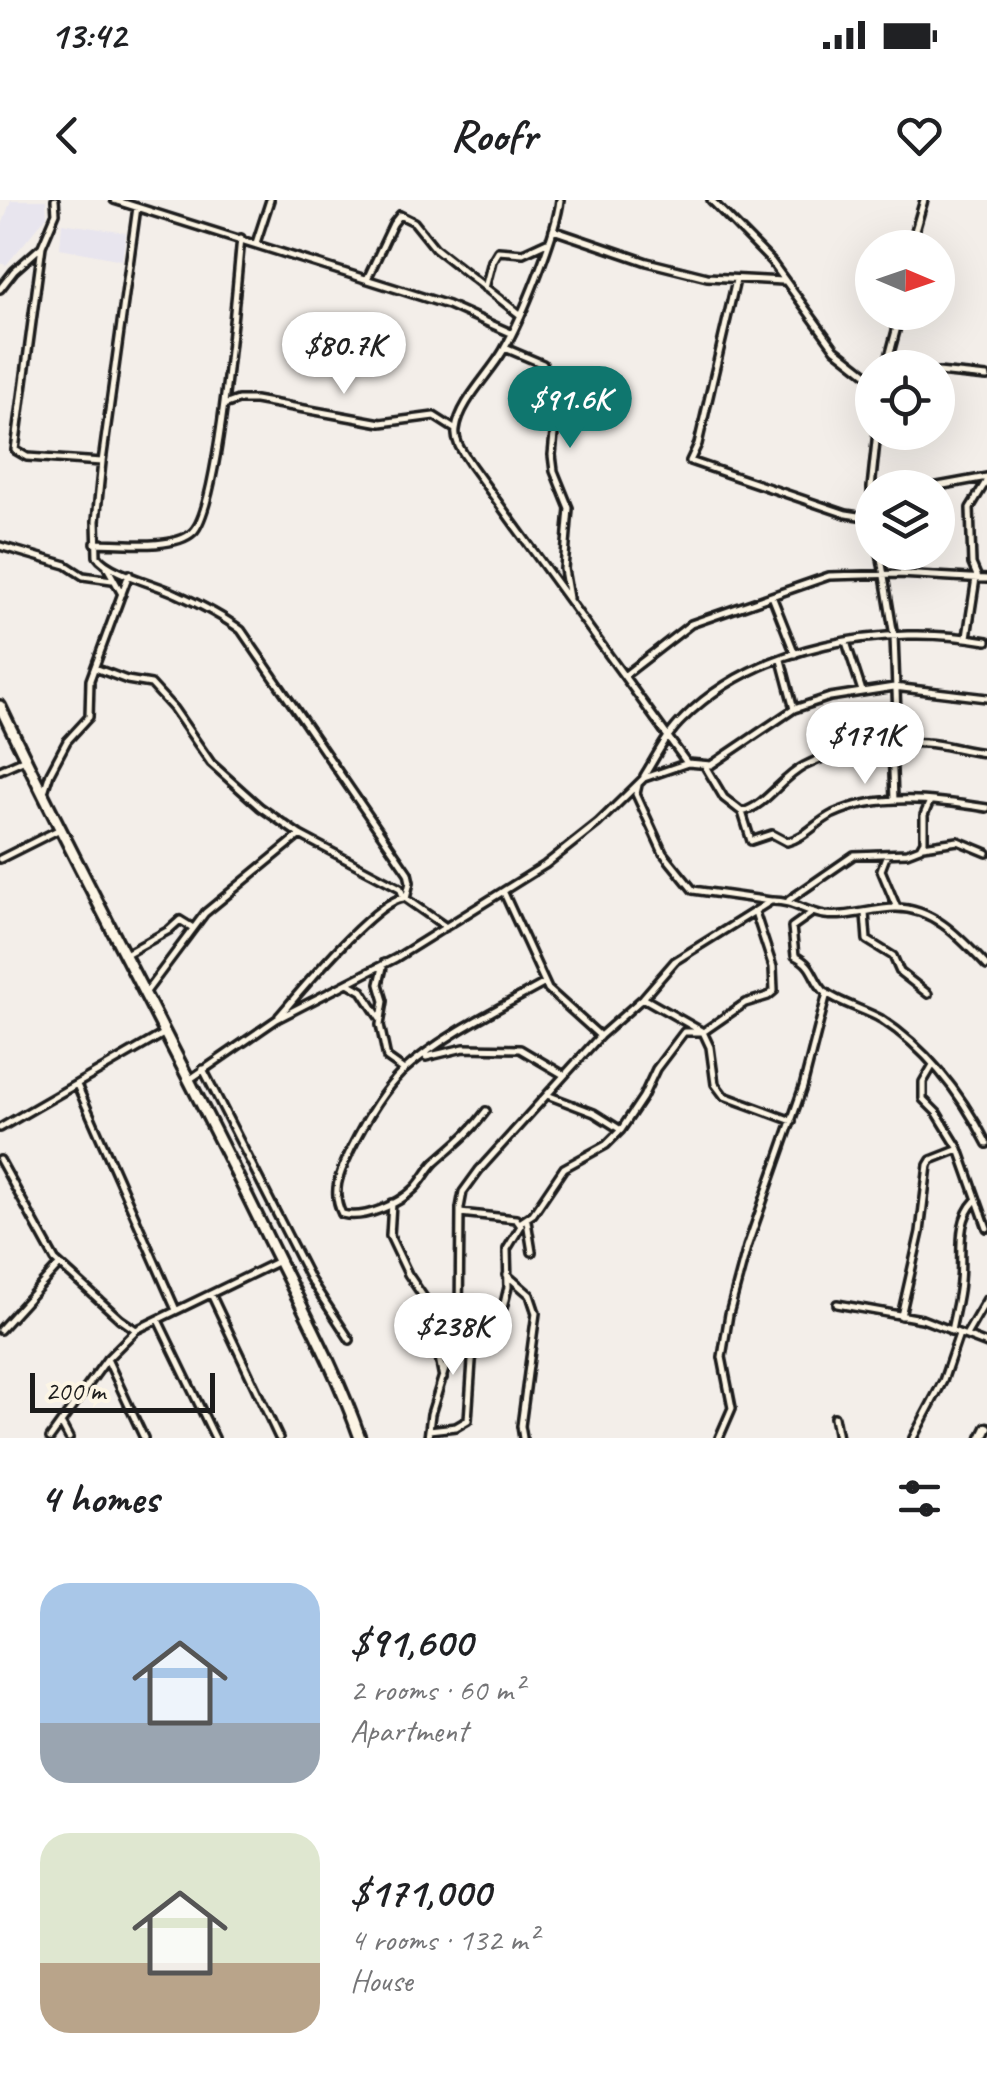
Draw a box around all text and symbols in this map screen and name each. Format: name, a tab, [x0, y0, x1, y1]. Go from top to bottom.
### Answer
text: 13:42	[50, 12, 126, 59]
text: Roofr	[450, 107, 537, 164]
icon: back	[40, 108, 95, 163]
icon: heart	[892, 108, 947, 163]
north arrow	[855, 230, 955, 330]
map controls	[855, 230, 955, 570]
pin: $80.7K	[263, 312, 425, 397]
text: $80.7K	[304, 324, 384, 365]
button: locate	[855, 350, 955, 450]
pin: $91.6K	[489, 366, 651, 451]
text: $91.6K	[530, 378, 610, 419]
button: layers	[855, 470, 955, 570]
pin: $171K	[795, 702, 935, 787]
text: $171K	[828, 714, 902, 755]
pin: $238K	[383, 1293, 523, 1378]
text: $238K	[416, 1305, 490, 1346]
scale bar	[30, 1368, 215, 1412]
text: 200 m	[45, 1373, 105, 1408]
icon: filters	[892, 1471, 947, 1526]
text: 4 homes	[40, 1472, 159, 1525]
text: $91,600	[350, 1616, 472, 1669]
icon: home	[120, 1623, 240, 1743]
text: 2 rooms · 60 m²	[350, 1669, 523, 1710]
text: Apartment	[350, 1710, 468, 1751]
text: $171,000	[350, 1866, 490, 1919]
icon: home	[120, 1873, 240, 1993]
text: 4 rooms · 132 m²	[350, 1919, 537, 1960]
text: House	[350, 1960, 412, 2001]

